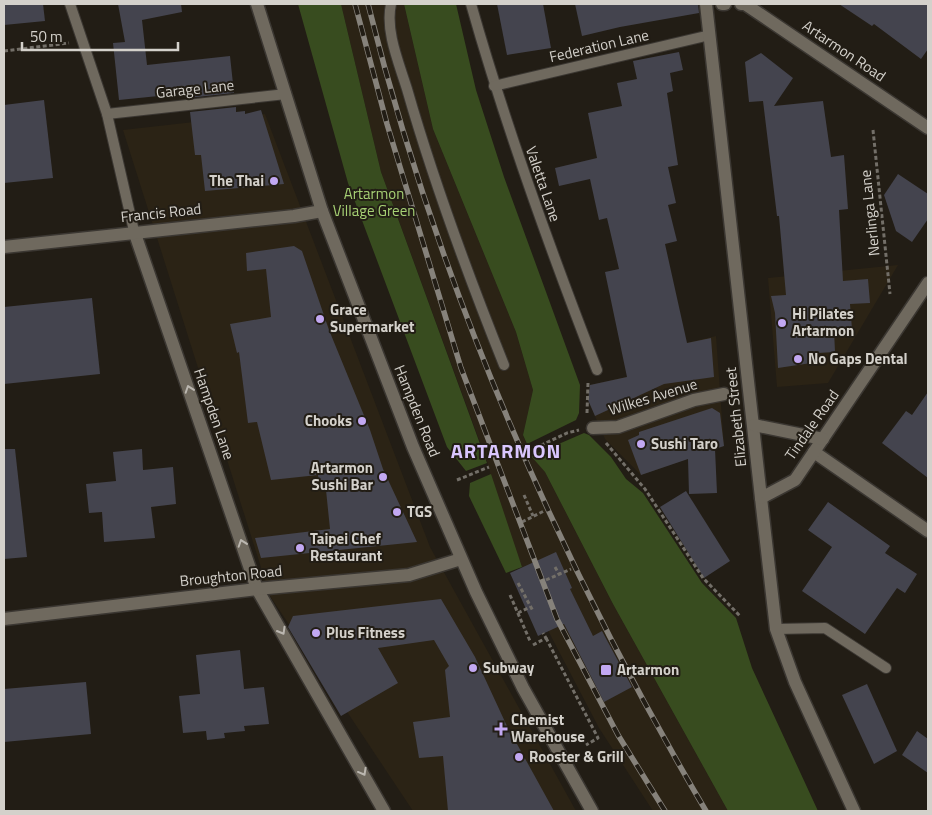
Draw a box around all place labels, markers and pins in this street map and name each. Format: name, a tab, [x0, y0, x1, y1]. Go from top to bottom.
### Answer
place label: The Thai	[209, 169, 264, 192]
marker: The Thai	[268, 175, 280, 187]
place label: Grace Supermarket	[330, 298, 415, 338]
place label: Hi Pilates Artarmon	[792, 302, 854, 342]
marker: Grace Supermarket	[314, 313, 326, 325]
marker: Hi Pilates Artarmon	[776, 317, 788, 329]
place label: No Gaps Dental	[808, 347, 908, 370]
marker: No Gaps Dental	[792, 353, 804, 365]
place label: Chooks	[305, 409, 352, 432]
marker: Chooks	[356, 415, 368, 427]
place label: Sushi Taro	[651, 432, 718, 455]
marker: Sushi Taro	[635, 438, 647, 450]
place label: Artarmon Sushi Bar	[311, 456, 373, 496]
marker: Artarmon Sushi Bar	[377, 471, 389, 483]
place label: TGS	[407, 500, 432, 523]
marker: TGS	[391, 506, 403, 518]
place label: Taipei Chef Restaurant	[310, 527, 383, 567]
marker: Taipei Chef Restaurant	[294, 542, 306, 554]
place label: Plus Fitness	[326, 621, 405, 644]
marker: Plus Fitness	[310, 627, 322, 639]
place label: Subway	[483, 656, 535, 679]
place label: Artarmon	[617, 658, 679, 681]
marker: Subway	[467, 662, 479, 674]
marker: Artarmon	[599, 663, 613, 677]
place label: Chemist Warehouse	[511, 708, 585, 748]
marker: Chemist Warehouse	[495, 723, 507, 735]
place label: Rooster & Grill	[529, 745, 624, 768]
marker: Rooster & Grill	[513, 751, 525, 763]

